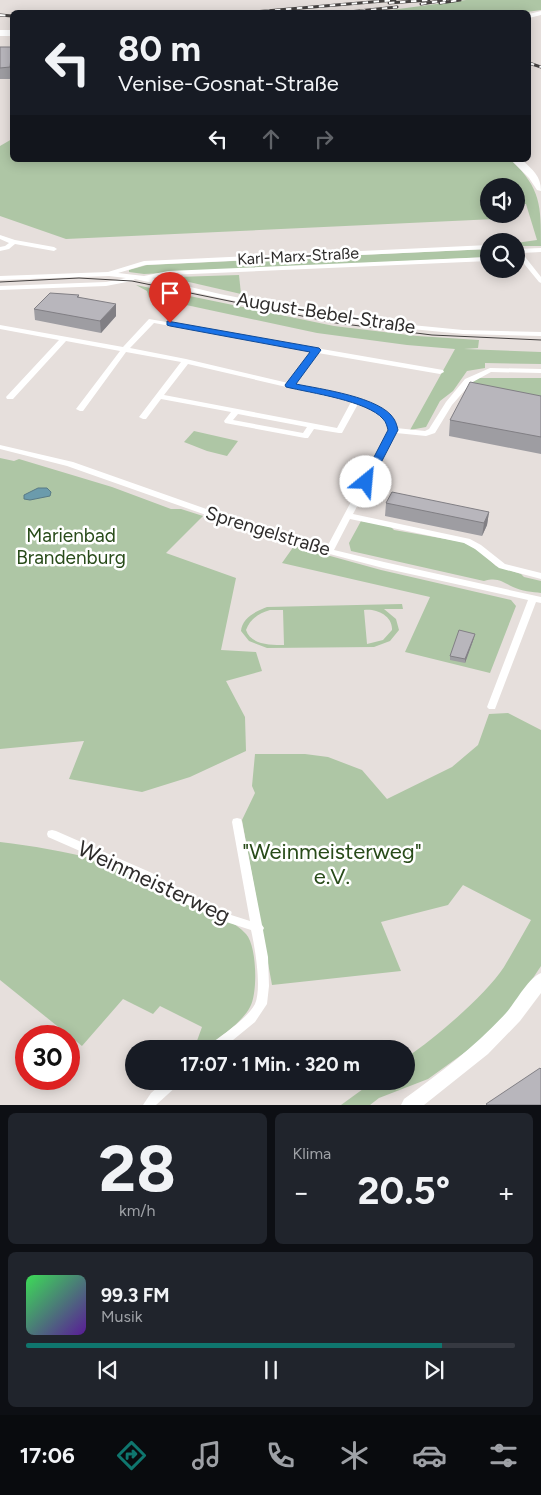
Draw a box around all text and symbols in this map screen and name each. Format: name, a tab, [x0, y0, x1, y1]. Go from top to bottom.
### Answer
text: 80 m	[118, 28, 201, 70]
icon: left	[35, 30, 100, 95]
text: Venise-Gosnat-Straße	[118, 70, 339, 97]
icon: left	[204, 125, 232, 153]
icon: ahead	[257, 125, 285, 153]
icon: right	[310, 125, 338, 153]
map controls	[480, 178, 525, 278]
button: sound	[480, 178, 525, 223]
button: search	[480, 233, 525, 278]
street label: Karl-Marx-Straße	[237, 243, 360, 269]
pin	[149, 272, 191, 323]
icon: arrive	[156, 279, 184, 307]
street label: August-Bebel-Straße	[235, 287, 417, 339]
position arrow	[339, 455, 391, 507]
street label: Sprengelstraße	[203, 501, 333, 561]
park label: Marienbad Brandenburg	[16, 524, 126, 569]
street label: Weinmeisterweg	[73, 835, 235, 929]
park label: "Weinmeisterweg" e.V.	[242, 838, 422, 890]
speed limit sign: 30	[15, 1025, 80, 1090]
text: 17:07 · 1 Min. · 320 m	[180, 1053, 360, 1076]
text: 28	[99, 1129, 176, 1207]
text: Klima	[293, 1144, 331, 1163]
text: 20.5°	[358, 1168, 450, 1214]
text: −	[293, 1175, 310, 1209]
text: +	[498, 1175, 515, 1209]
text: km/h	[119, 1201, 156, 1220]
text: 99.3 FM	[101, 1284, 170, 1307]
text: Musik	[101, 1307, 142, 1326]
icon: previous	[94, 1356, 122, 1384]
icon: pause	[257, 1356, 285, 1384]
icon: next	[420, 1356, 448, 1384]
icon: directions	[114, 1438, 149, 1473]
icon: music	[189, 1438, 224, 1473]
icon: phone	[263, 1438, 298, 1473]
icon: climate	[337, 1438, 372, 1473]
icon: car	[412, 1438, 447, 1473]
icon: filters	[486, 1438, 521, 1473]
text: 17:06	[20, 1442, 75, 1469]

